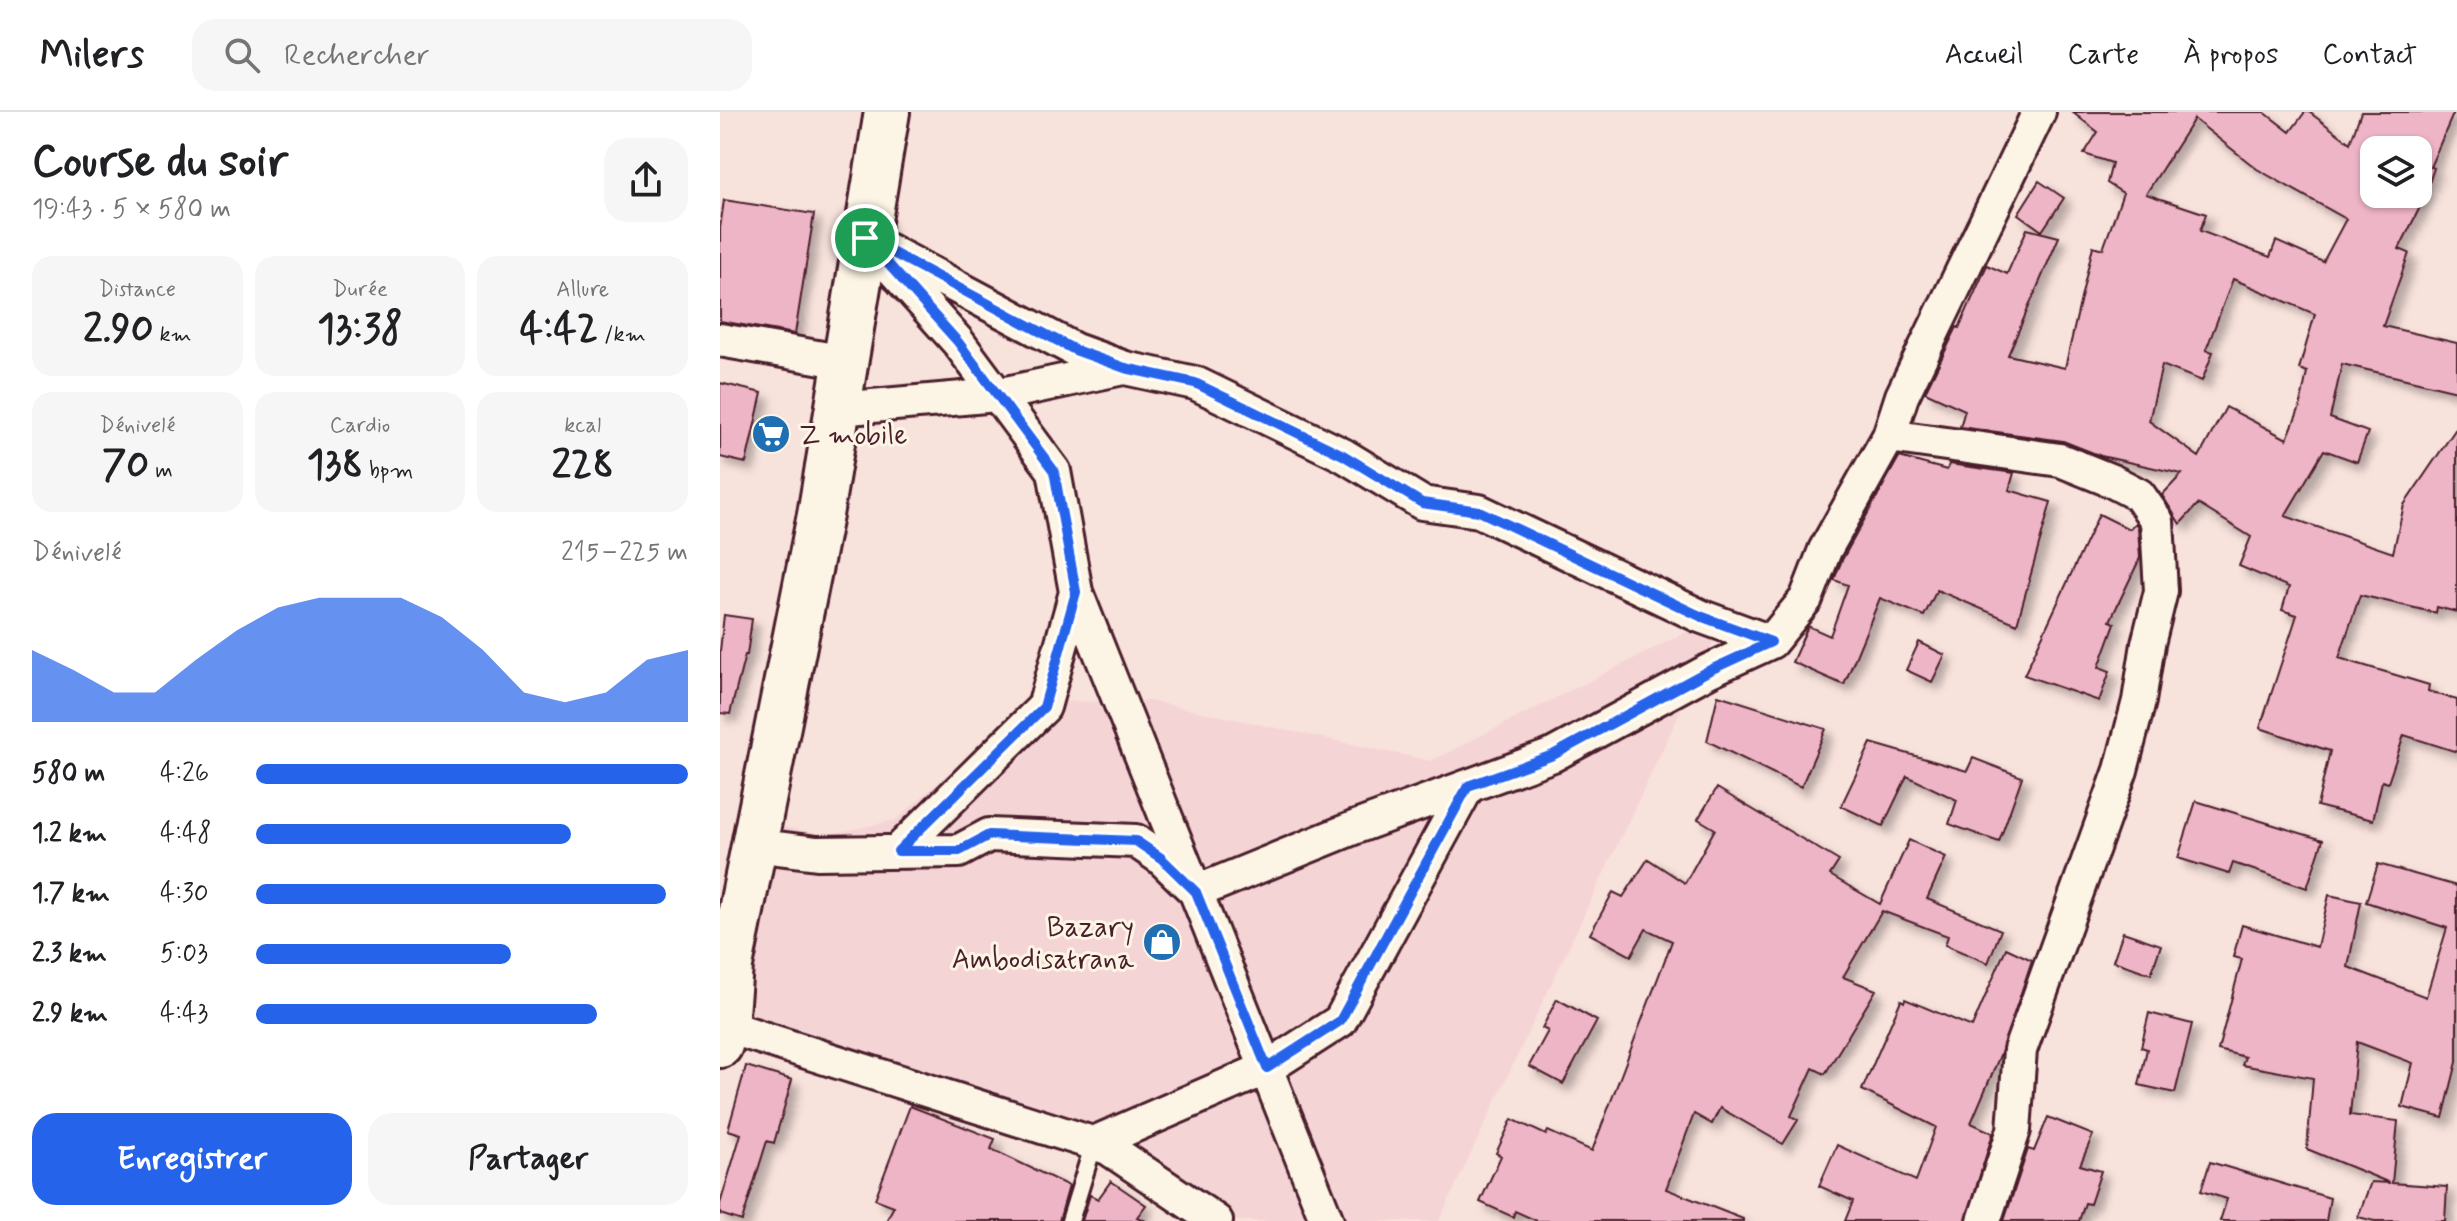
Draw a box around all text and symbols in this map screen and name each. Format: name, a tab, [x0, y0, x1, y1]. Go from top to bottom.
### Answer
search box	[192, 19, 752, 91]
text: Milers	[40, 31, 144, 80]
icon: search	[220, 33, 264, 77]
text: Rechercher	[284, 36, 430, 75]
text: Accueil	[1945, 37, 2023, 74]
text: Carte	[2067, 37, 2139, 74]
text: À propos	[2183, 37, 2278, 74]
text: Contact	[2322, 37, 2417, 74]
text: Course du soir	[32, 134, 288, 192]
map controls	[2360, 136, 2432, 208]
button: layers	[2360, 136, 2432, 208]
button: share	[604, 138, 688, 222]
text: 19:43 · 5 × 580 m	[32, 193, 231, 227]
pin	[831, 204, 899, 272]
icon: arrive	[843, 216, 887, 260]
text: Distance	[99, 276, 176, 304]
text: Durée	[332, 276, 388, 304]
text: Allure	[556, 276, 609, 304]
text: 2.90	[83, 304, 154, 356]
text: 13:38	[317, 304, 403, 356]
text: 4:42	[520, 304, 598, 356]
text: km	[154, 321, 192, 349]
text: /km	[598, 321, 646, 349]
text: Dénivelé	[99, 412, 175, 440]
text: Cardio	[330, 412, 390, 440]
text: kcal	[564, 412, 601, 440]
supermarket icon: Z mobile	[750, 413, 792, 455]
place label: Z mobile	[799, 418, 907, 455]
text: 70	[102, 440, 149, 492]
text: 138	[307, 440, 363, 492]
text: 228	[552, 440, 614, 492]
text: m	[149, 457, 173, 485]
text: bpm	[363, 457, 413, 485]
text: Dénivelé	[32, 536, 122, 570]
text: 215–225 m	[561, 536, 688, 570]
text: 580 m	[32, 757, 105, 791]
text: 4:26	[160, 757, 209, 791]
text: 1.2 km	[32, 817, 107, 851]
text: 4:48	[160, 817, 211, 851]
text: 1.7 km	[32, 877, 110, 911]
text: 4:30	[160, 877, 209, 911]
place label: Bazary Ambodisatrana	[952, 910, 1134, 979]
shop icon: Bazary Ambodisatrana	[1141, 921, 1183, 963]
text: 2.3 km	[32, 937, 107, 971]
text: 5:03	[160, 937, 208, 971]
text: 2.9 km	[32, 997, 108, 1031]
text: 4:43	[160, 997, 208, 1031]
button: Enregistrer	[32, 1113, 352, 1205]
button: Partager	[368, 1113, 688, 1205]

